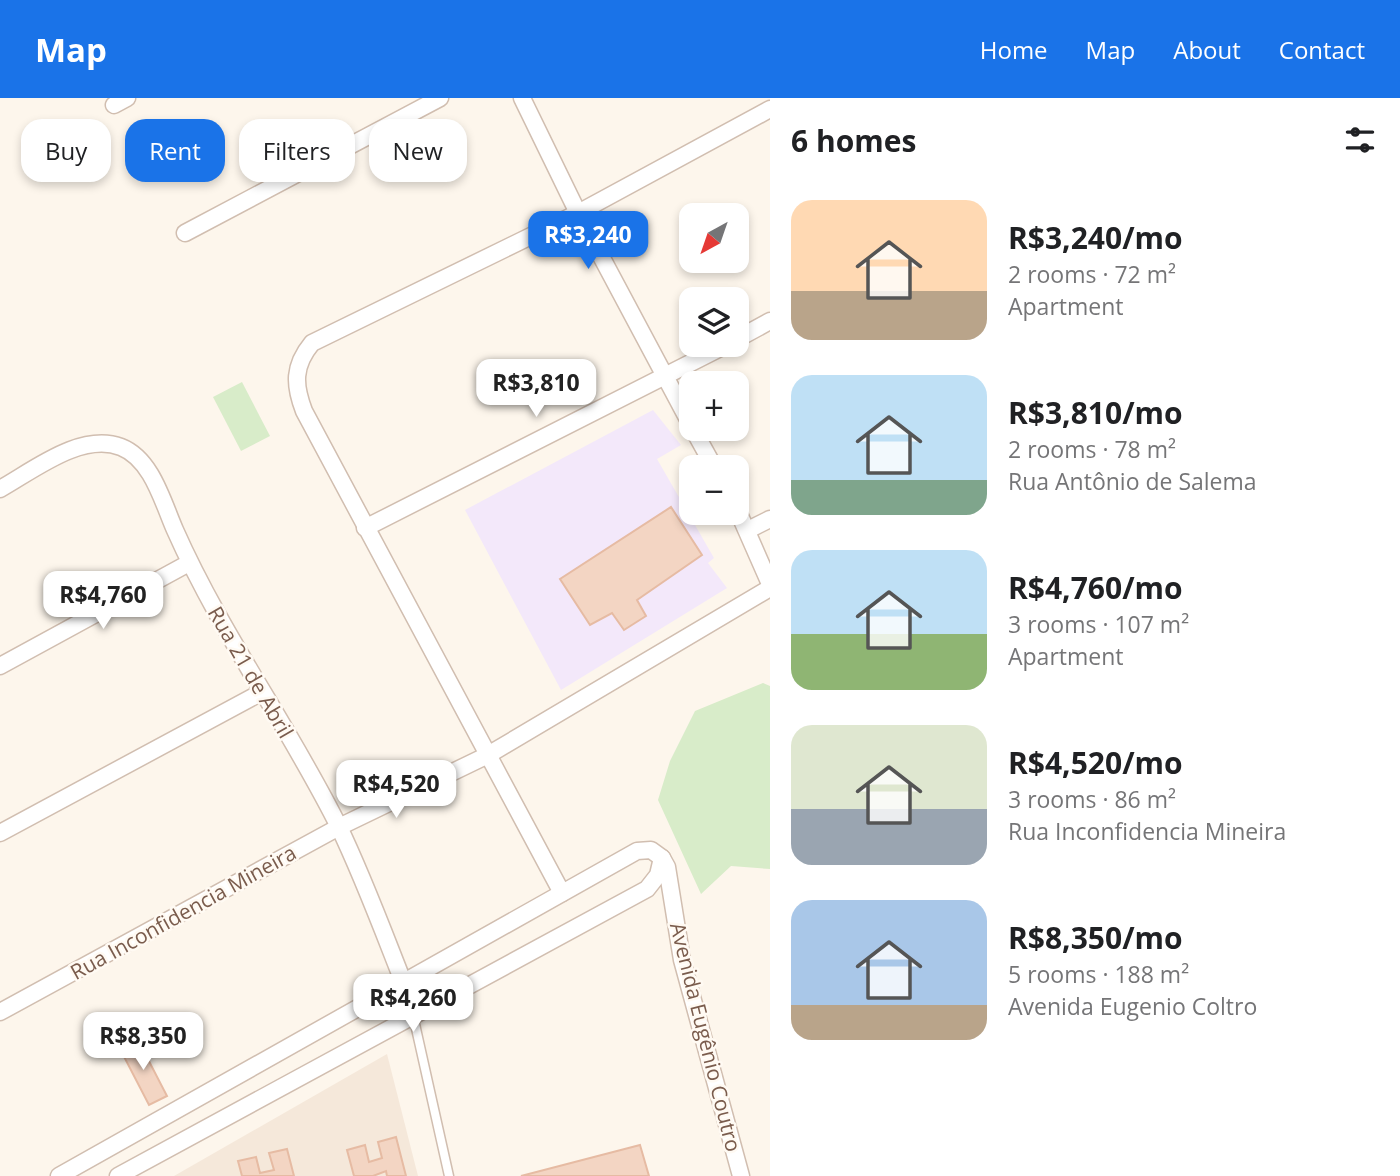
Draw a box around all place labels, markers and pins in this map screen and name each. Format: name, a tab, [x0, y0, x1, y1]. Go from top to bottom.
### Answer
pin: R$3,240	[523, 212, 653, 271]
pin: R$3,810	[471, 360, 601, 419]
pin: R$4,760	[38, 572, 168, 631]
pin: R$4,520	[331, 760, 461, 820]
pin: R$4,260	[348, 974, 478, 1034]
pin: R$8,350	[78, 1012, 208, 1072]

